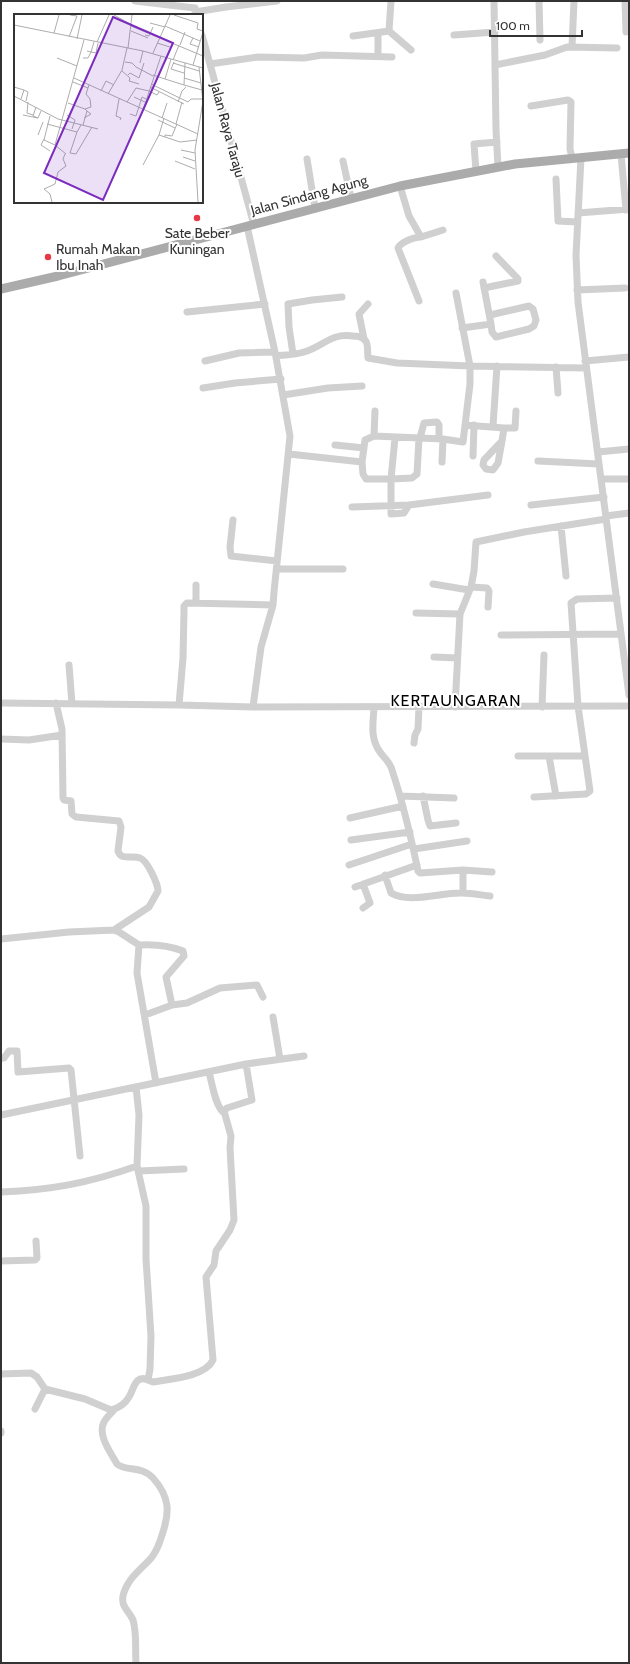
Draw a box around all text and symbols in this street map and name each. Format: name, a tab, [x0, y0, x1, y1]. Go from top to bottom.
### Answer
scale bar	[490, 12, 582, 38]
inset map	[14, 14, 203, 203]
text: 100 m	[496, 18, 530, 33]
street label: Jalan Raya Taraju	[206, 80, 249, 179]
street label: Jalan Sindang Agung	[248, 170, 370, 219]
marker: Sate Beber Kuningan	[192, 213, 202, 223]
place label: Sate Beber Kuningan	[165, 224, 230, 258]
place label: Rumah Makan Ibu Inah	[56, 240, 140, 274]
marker: Rumah Makan Ibu Inah	[43, 252, 53, 262]
district label: KERTAUNGARAN	[391, 691, 521, 710]

